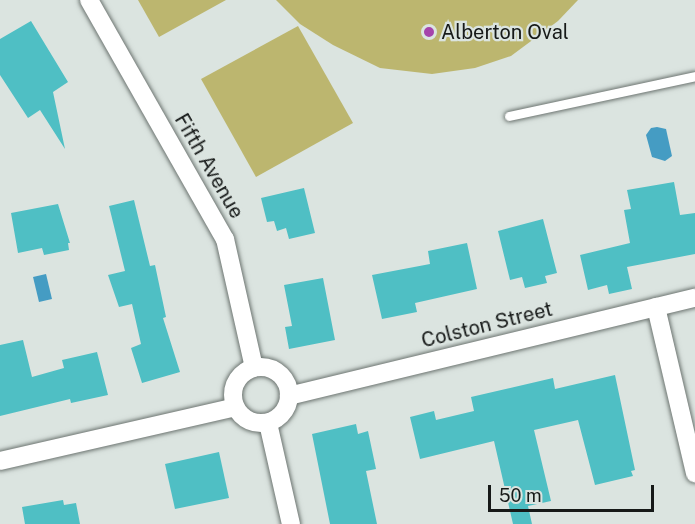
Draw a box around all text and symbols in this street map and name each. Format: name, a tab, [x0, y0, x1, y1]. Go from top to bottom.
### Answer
place label: Alberton Oval	[441, 20, 569, 44]
marker: Alberton Oval	[422, 25, 436, 39]
street label: Fifth Avenue	[169, 109, 249, 223]
street label: Colston Street	[419, 297, 555, 353]
scale bar	[491, 473, 658, 511]
text: 50 m	[499, 485, 542, 506]

